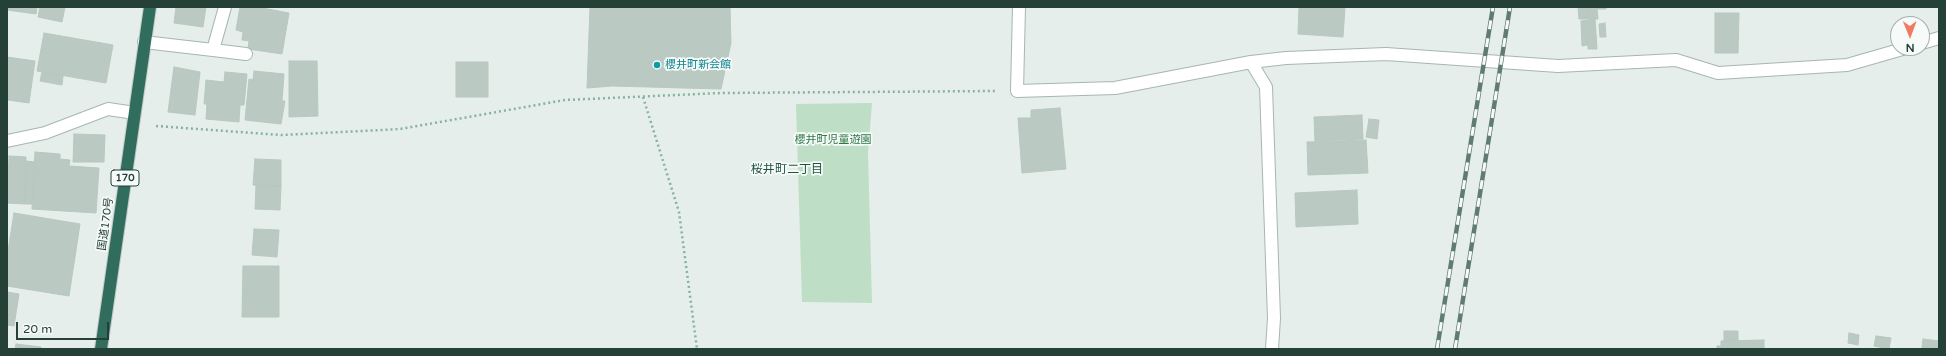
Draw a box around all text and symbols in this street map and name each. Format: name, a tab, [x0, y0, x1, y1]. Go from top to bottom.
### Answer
north arrow	[1890, 16, 1930, 56]
text: N	[1906, 41, 1915, 54]
place label: 櫻井町新会館	[665, 58, 731, 72]
marker: 櫻井町新会館	[652, 60, 662, 70]
park label: 櫻井町児童遊園	[795, 133, 871, 147]
district label: 桜井町二丁目	[751, 163, 823, 177]
road number: 170	[111, 170, 139, 186]
street label: 国道170号	[96, 196, 116, 252]
scale bar	[18, 314, 111, 340]
text: 20 m	[23, 322, 52, 336]

